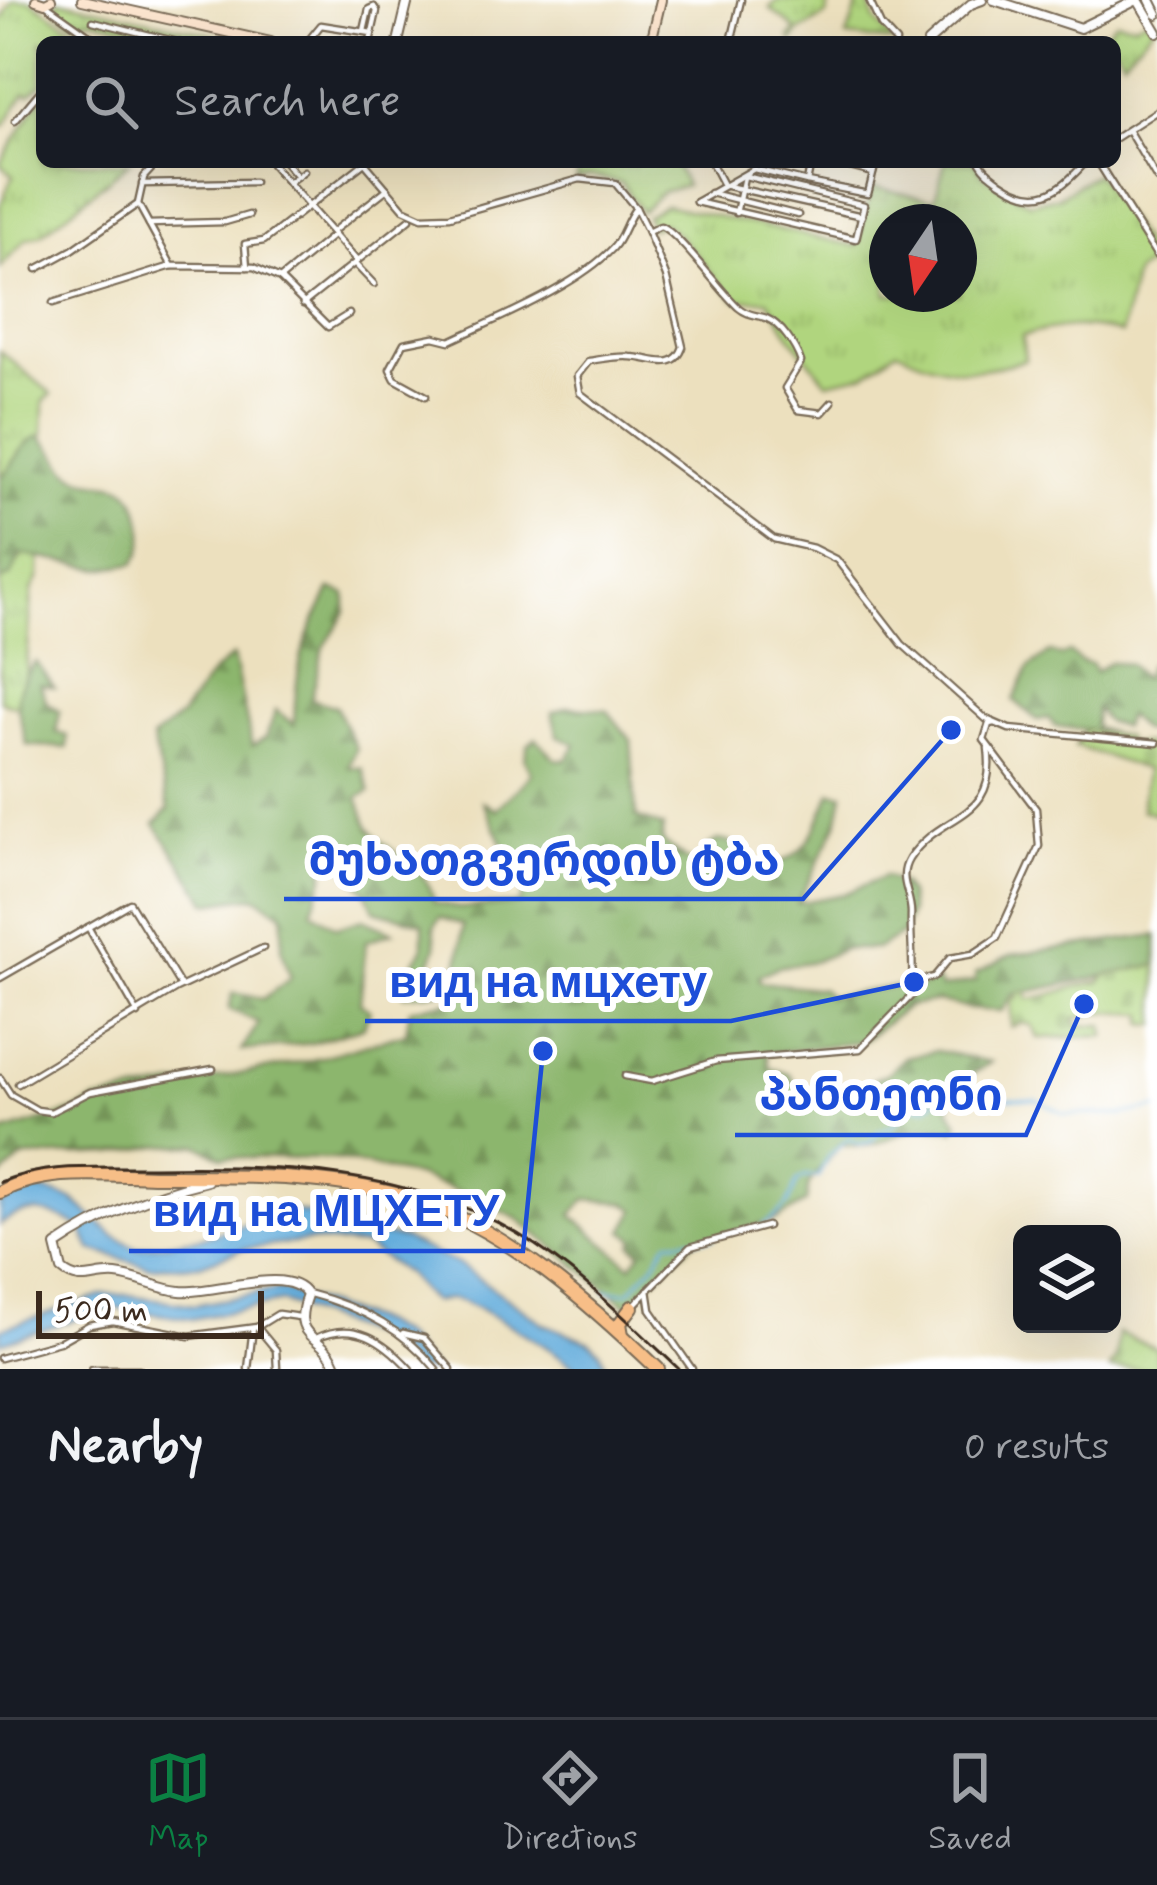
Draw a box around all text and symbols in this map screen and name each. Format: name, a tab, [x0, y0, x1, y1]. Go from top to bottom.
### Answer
search box	[36, 36, 1121, 168]
icon: search	[78, 69, 144, 135]
text: Search here	[174, 73, 401, 132]
north arrow	[869, 204, 977, 312]
callout: მუხათგვერდის ტბა	[284, 818, 803, 899]
text: მუხათგვერდის ტბა	[308, 833, 780, 892]
callout: вид на мцхету	[365, 940, 731, 1021]
text: вид на мцхету	[389, 955, 707, 1014]
callout: პანთეონი	[735, 1054, 1026, 1135]
text: პანთეონი	[759, 1068, 1003, 1127]
callout: вид на МЦХЕТУ	[129, 1170, 523, 1251]
text: вид на МЦХЕТУ	[153, 1184, 500, 1243]
map controls	[1013, 1225, 1121, 1333]
button: layers	[1013, 1225, 1121, 1333]
scale bar	[36, 1285, 264, 1338]
text: 500 m	[54, 1290, 148, 1334]
text: Nearby	[48, 1414, 203, 1480]
text: 0 results	[964, 1422, 1109, 1473]
tab: Map	[145, 1745, 211, 1861]
tab: Directions	[502, 1745, 638, 1861]
tab: Saved	[928, 1745, 1012, 1861]

